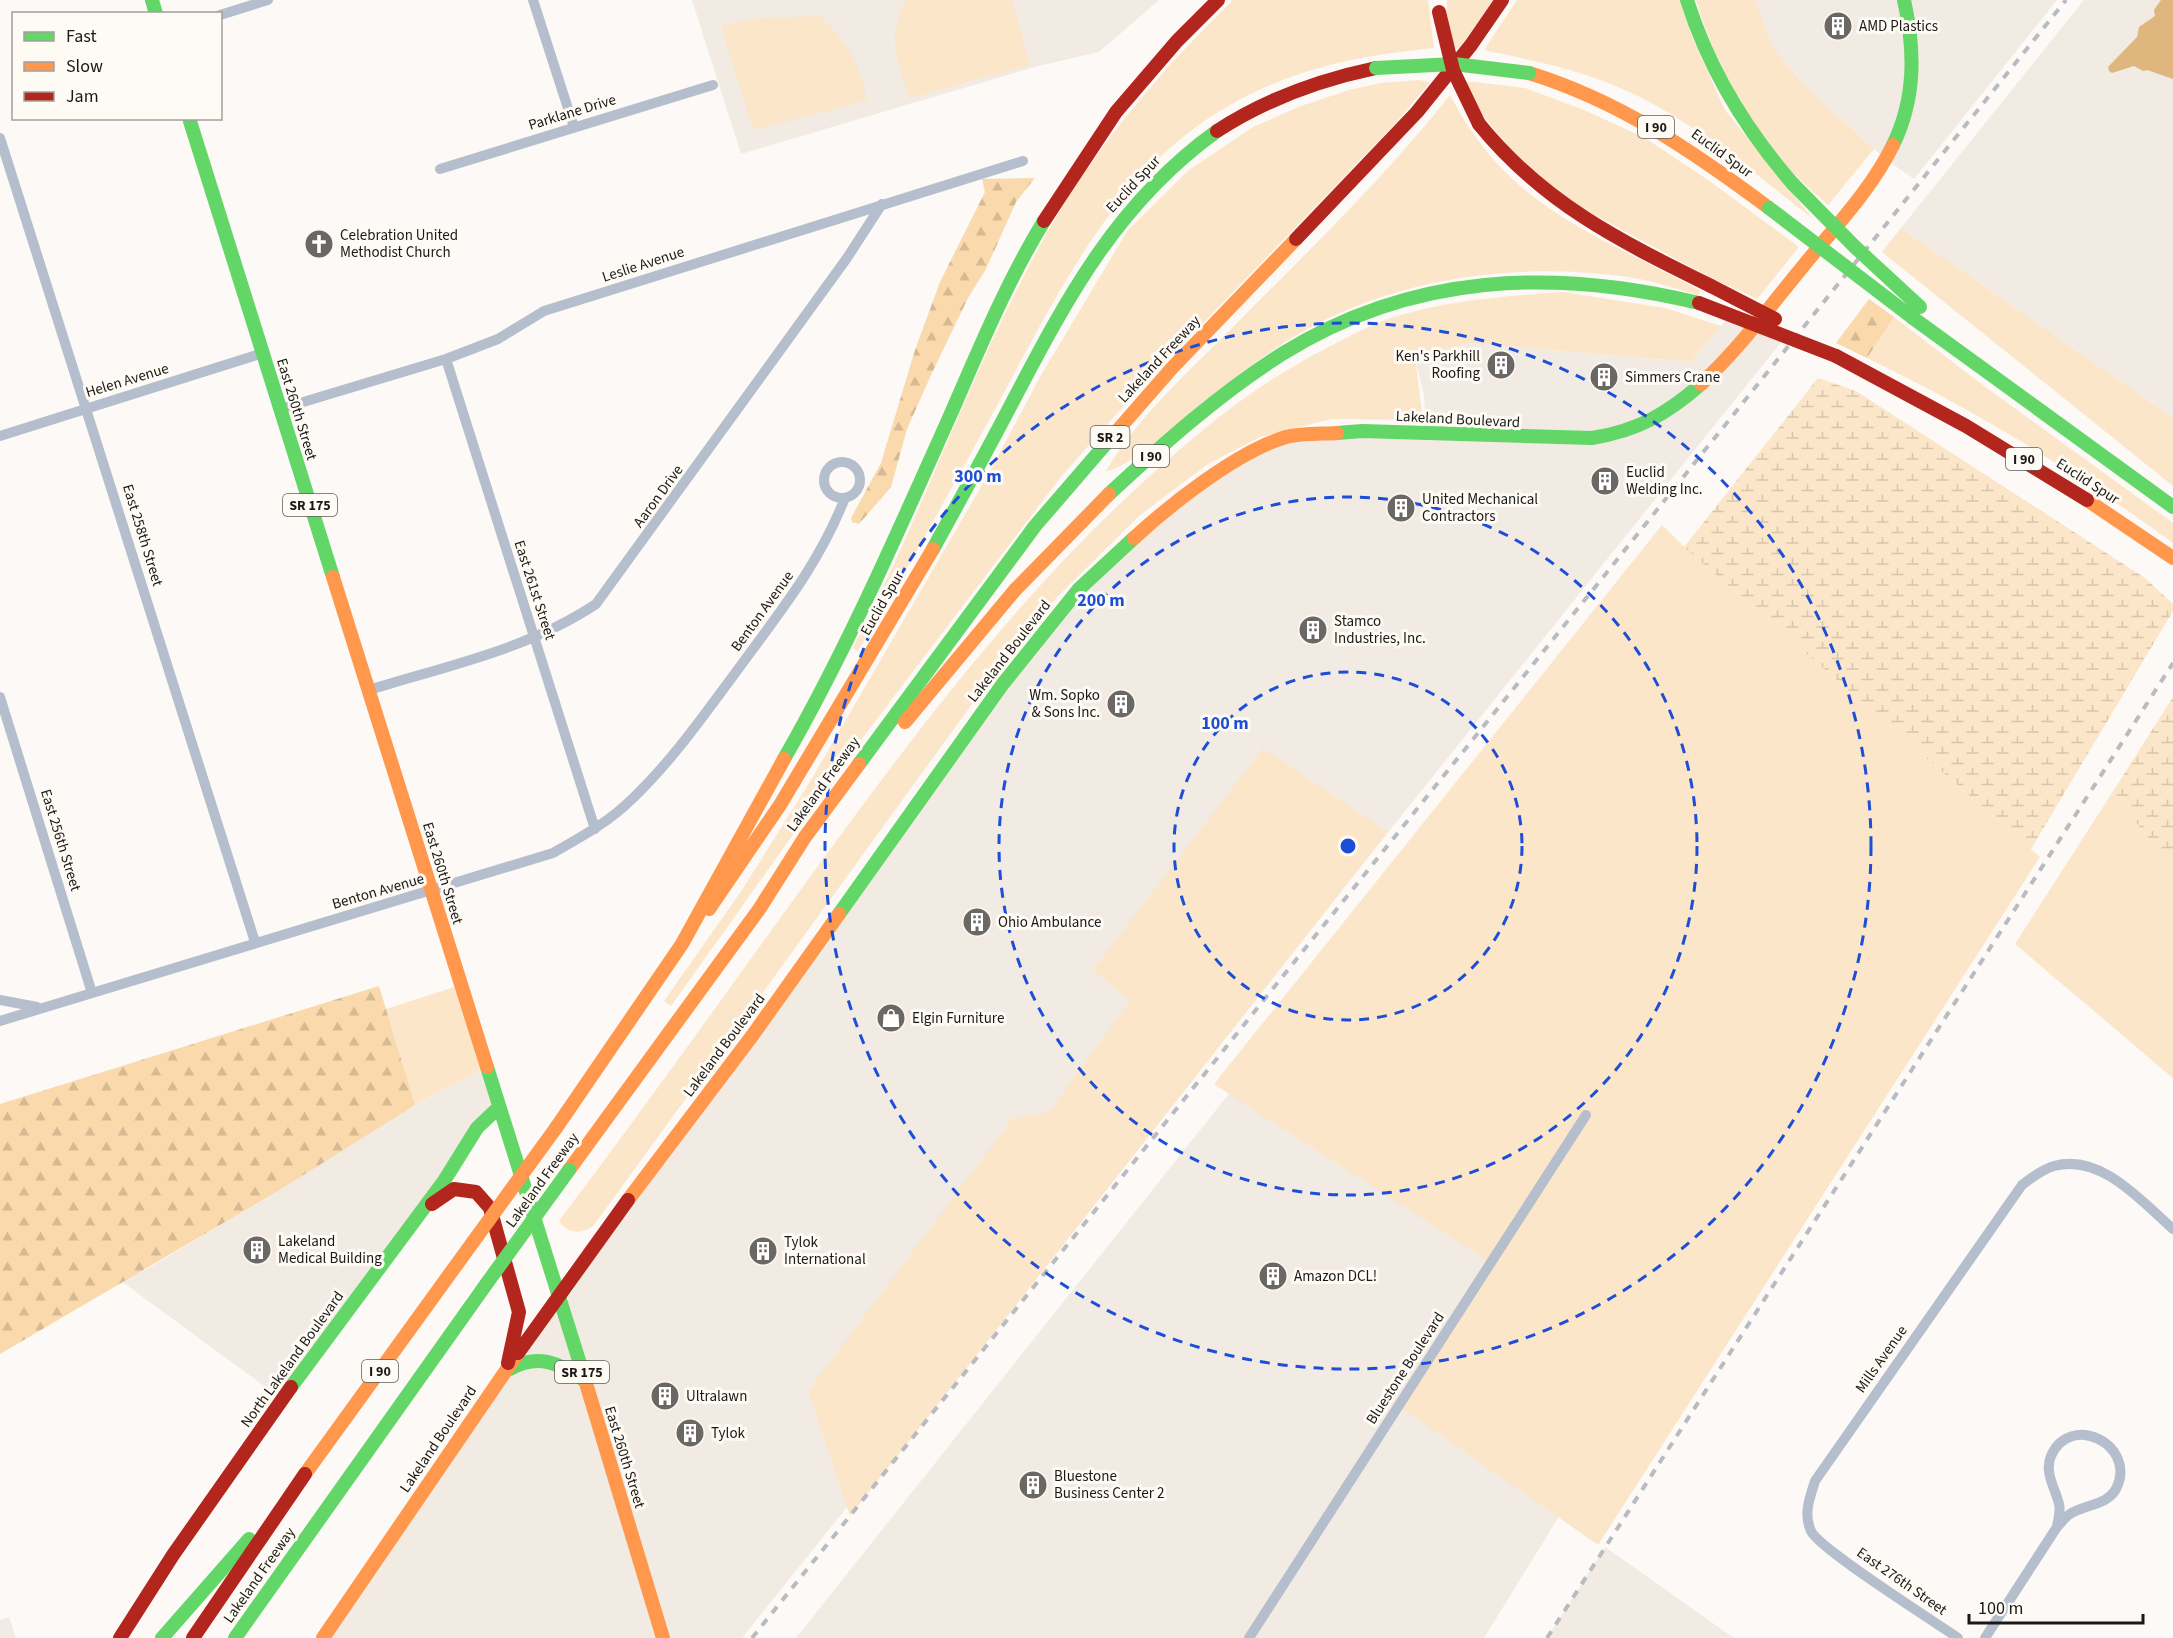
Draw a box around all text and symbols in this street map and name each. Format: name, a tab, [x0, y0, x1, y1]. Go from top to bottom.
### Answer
building icon: AMD Plastics	[1822, 10, 1854, 42]
legend	[12, 12, 222, 120]
place label: AMD Plastics	[1859, 16, 1938, 37]
text: Fast	[66, 24, 97, 49]
text: Slow	[66, 54, 103, 79]
text: Jam	[66, 84, 99, 109]
street label: Parklane Drive	[526, 89, 619, 136]
road number: I 90	[1638, 116, 1674, 138]
street label: Euclid Spur	[1687, 124, 1757, 183]
street label: Euclid Spur	[1101, 150, 1166, 218]
place label: Celebration United Methodist Church	[340, 225, 458, 263]
church icon: Celebration United Methodist Church	[303, 228, 335, 260]
street label: Leslie Avenue	[599, 241, 687, 288]
street label: Lakeland Freeway	[1113, 311, 1205, 408]
place label: Ken's Parkhill Roofing	[1396, 346, 1480, 384]
building icon: Ken's Parkhill Roofing	[1485, 349, 1517, 381]
street label: East 260th Street	[271, 356, 322, 463]
street label: Helen Avenue	[83, 358, 171, 403]
building icon: Simmers Crane	[1588, 361, 1620, 393]
place label: Simmers Crane	[1625, 367, 1720, 388]
street label: Lakeland Boulevard	[1395, 406, 1521, 433]
road number: SR 2	[1090, 426, 1130, 448]
road number: I 90	[1133, 445, 1169, 467]
road number: I 90	[2006, 448, 2042, 470]
street label: Euclid Spur	[2052, 453, 2124, 510]
street label: Aaron Drive	[628, 461, 688, 532]
place label: Euclid Welding Inc.	[1626, 462, 1703, 500]
text: 300 m	[954, 464, 1002, 489]
building icon: Euclid Welding Inc.	[1589, 465, 1621, 497]
street label: East 258th Street	[117, 482, 168, 589]
place label: United Mechanical Contractors	[1422, 489, 1538, 527]
building icon: United Mechanical Contractors	[1385, 492, 1417, 524]
road number: SR 175	[283, 494, 337, 516]
street label: East 261st Street	[509, 538, 561, 643]
street label: Euclid Spur	[855, 566, 910, 639]
street label: Benton Avenue	[726, 567, 799, 656]
text: 200 m	[1077, 588, 1125, 613]
street label: Lakeland Boulevard	[963, 596, 1056, 707]
place label: Stamco Industries, Inc.	[1334, 611, 1426, 649]
building icon: Stamco Industries, Inc.	[1297, 614, 1329, 646]
place label: Wm. Sopko & Sons Inc.	[1029, 685, 1100, 723]
building icon: Wm. Sopko & Sons Inc.	[1105, 688, 1137, 720]
text: 100 m	[1201, 711, 1249, 736]
street label: Lakeland Freeway	[782, 733, 865, 836]
street label: East 256th Street	[35, 787, 86, 894]
street label: East 260th Street	[417, 820, 468, 927]
centre of rings	[1338, 836, 1358, 856]
street label: Benton Avenue	[330, 868, 427, 915]
building icon: Ohio Ambulance	[961, 906, 993, 938]
place label: Ohio Ambulance	[998, 912, 1102, 933]
street label: Lakeland Boulevard	[679, 989, 770, 1101]
shop icon: Elgin Furniture	[875, 1002, 907, 1034]
place label: Elgin Furniture	[912, 1008, 1004, 1029]
street label: Lakeland Freeway	[501, 1129, 584, 1232]
place label: Lakeland Medical Building	[278, 1231, 382, 1269]
place label: Tylok International	[784, 1232, 866, 1270]
building icon: Lakeland Medical Building	[241, 1234, 273, 1266]
building icon: Tylok International	[747, 1235, 779, 1267]
building icon: Amazon DCL!	[1257, 1260, 1289, 1292]
place label: Amazon DCL!	[1294, 1266, 1377, 1287]
street label: North Lakeland Boulevard	[236, 1287, 349, 1432]
street label: Bluestone Boulevard	[1361, 1308, 1450, 1428]
street label: Mills Avenue	[1851, 1321, 1912, 1397]
road number: I 90	[362, 1360, 398, 1382]
road number: SR 175	[555, 1361, 609, 1383]
building icon: Ultralawn	[649, 1380, 681, 1412]
street label: Lakeland Boulevard	[395, 1382, 482, 1497]
place label: Ultralawn	[686, 1386, 747, 1407]
street label: East 260th Street	[599, 1404, 650, 1511]
building icon: Tylok	[674, 1417, 706, 1449]
place label: Tylok	[711, 1423, 746, 1444]
place label: Bluestone Business Center 2	[1054, 1466, 1164, 1504]
building icon: Bluestone Business Center 2	[1017, 1469, 1049, 1501]
street label: Lakeland Freeway	[218, 1523, 300, 1627]
street label: East 276th Street	[1852, 1542, 1951, 1620]
scale bar	[1969, 1587, 2143, 1625]
text: 100 m	[1978, 1596, 2023, 1621]

